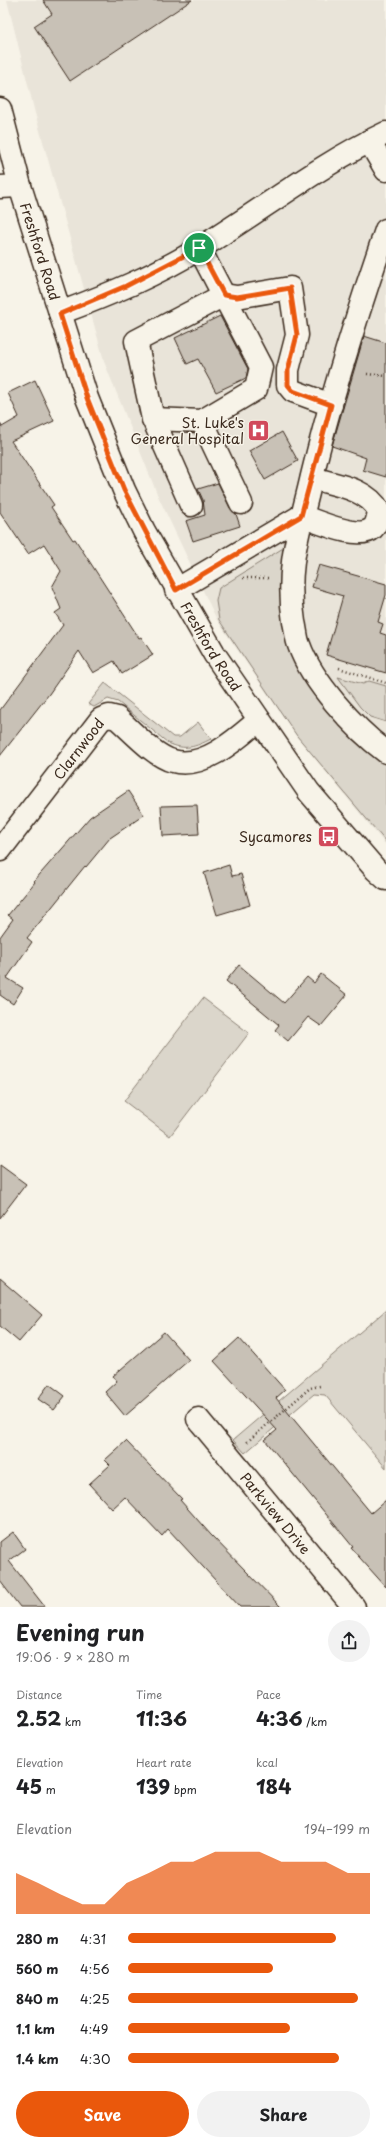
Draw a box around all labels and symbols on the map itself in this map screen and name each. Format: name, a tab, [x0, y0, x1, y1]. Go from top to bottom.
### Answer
street label: Freshford Road	[15, 200, 66, 303]
pin	[182, 231, 216, 265]
place label: St. Luke's General Hospital	[131, 412, 244, 449]
hospital icon: St. Luke's General Hospital	[246, 417, 272, 443]
street label: Freshford Road	[176, 597, 247, 695]
street label: Clarnwood	[48, 713, 109, 784]
bus stop icon: Sycamores	[315, 823, 341, 849]
place label: Sycamores	[239, 826, 312, 847]
street label: Parkview Drive	[236, 1468, 316, 1558]

